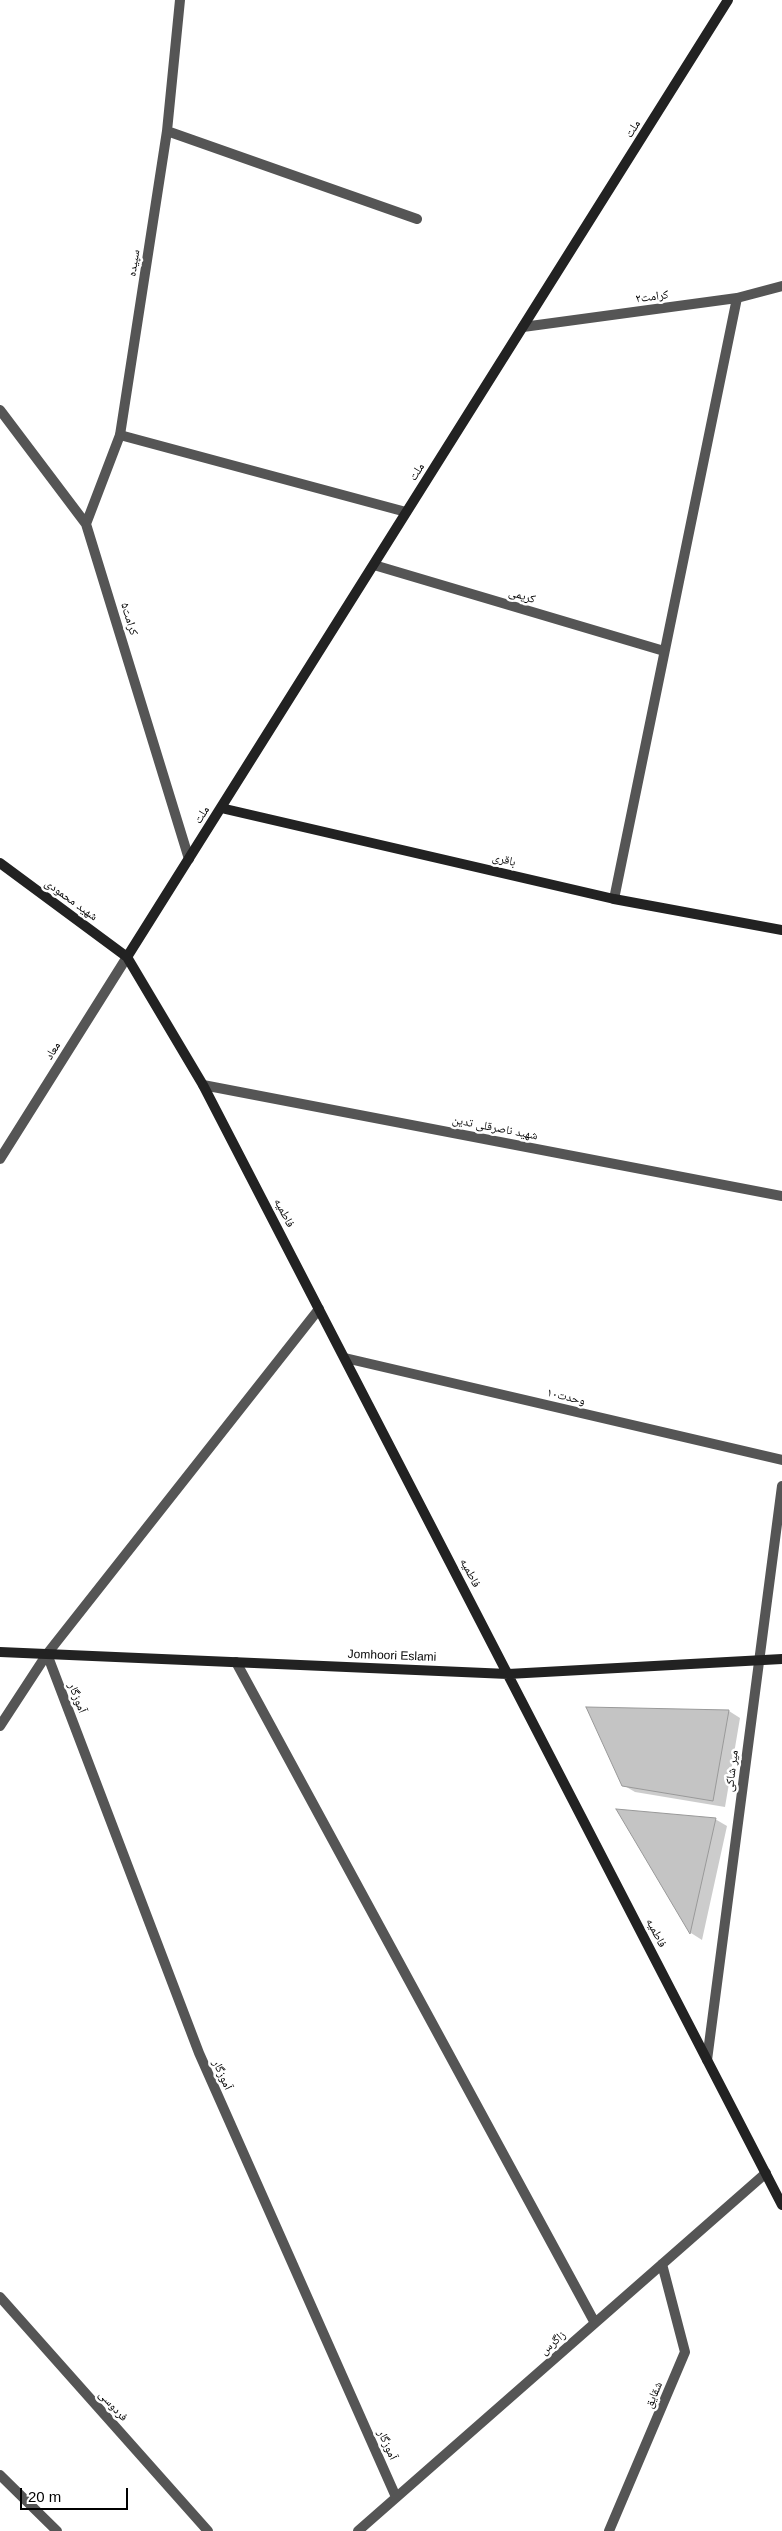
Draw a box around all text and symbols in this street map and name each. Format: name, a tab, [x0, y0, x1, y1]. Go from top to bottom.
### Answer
street label: ملت	[622, 117, 644, 141]
street label: سپیده	[125, 248, 143, 278]
street label: کرامت۲	[634, 288, 670, 306]
street label: ملت	[406, 460, 428, 484]
street label: کریمی	[507, 585, 537, 607]
street label: کرامت۵	[117, 601, 141, 637]
street label: ملت	[191, 803, 213, 827]
street label: باقری	[491, 850, 517, 870]
street label: شهید محمودی	[42, 876, 100, 924]
street label: معاد	[42, 1039, 64, 1063]
street label: شهید ناصرقلی تدین	[451, 1113, 539, 1143]
street label: فاطمیه	[271, 1196, 297, 1230]
street label: وحدت۱۰	[545, 1386, 587, 1408]
street label: فاطمیه	[457, 1556, 483, 1590]
street label: Jomhoori Eslami	[347, 1647, 437, 1665]
street label: آموزگار	[65, 1681, 89, 1715]
street label: میر شاکی	[722, 1749, 742, 1793]
street label: فاطمیه	[643, 1916, 669, 1950]
street label: آموزگار	[209, 2058, 235, 2092]
street label: زاگرس	[537, 2328, 569, 2358]
street label: شقایق	[642, 2380, 666, 2410]
street label: فردوسی	[95, 2388, 131, 2424]
street label: آموزگار	[374, 2428, 400, 2462]
scale bar	[22, 2478, 130, 2510]
text: 20 m	[28, 2488, 61, 2505]

